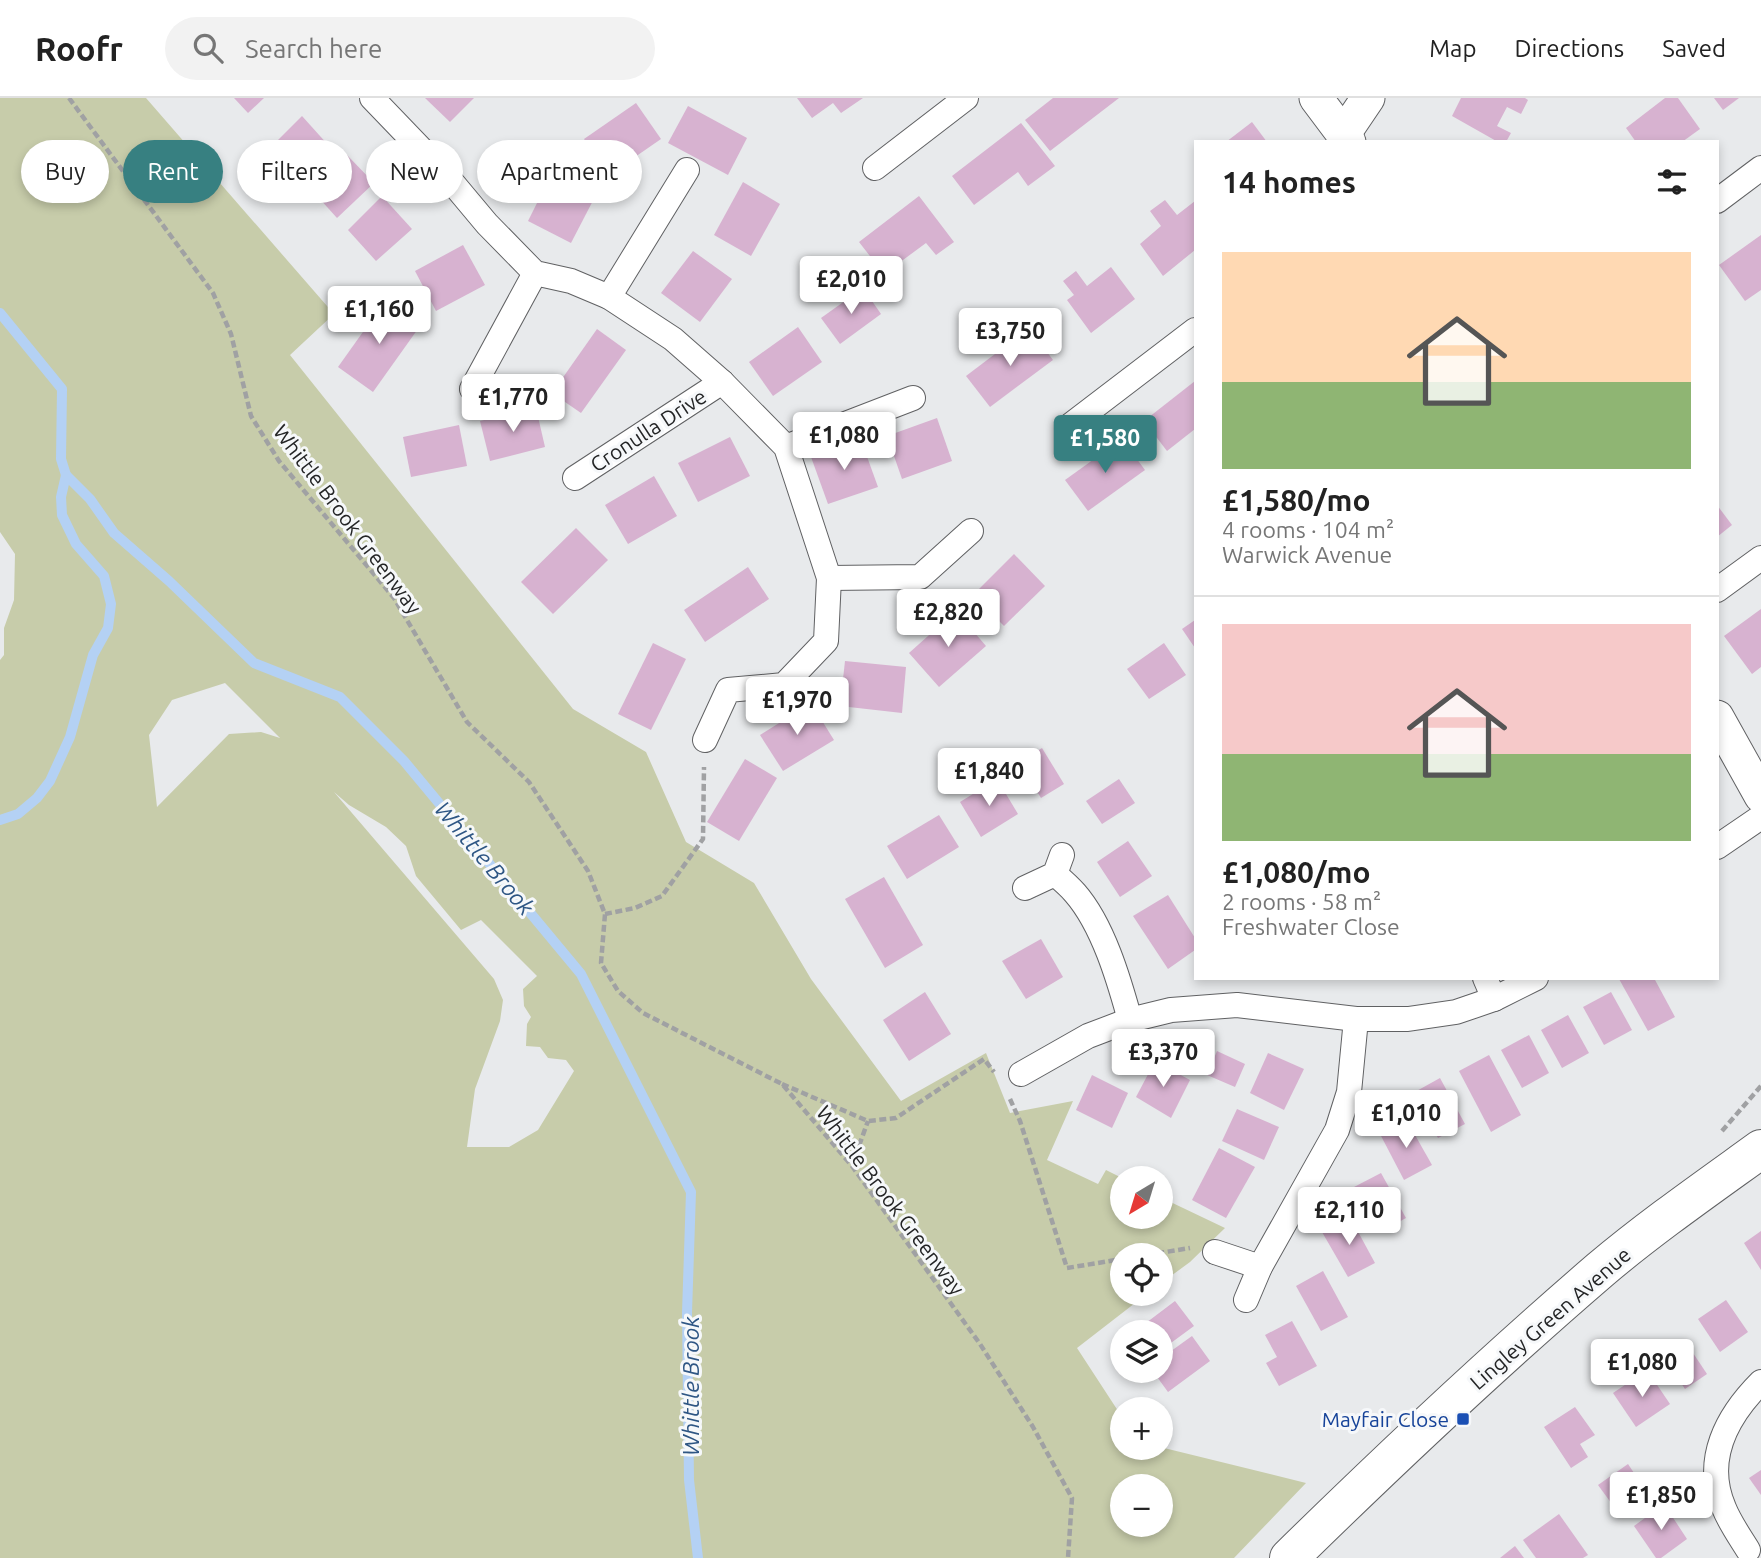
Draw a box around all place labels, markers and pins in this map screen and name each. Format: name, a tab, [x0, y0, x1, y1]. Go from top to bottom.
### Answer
pin: £2,010	[794, 256, 908, 316]
pin: £1,160	[322, 286, 436, 346]
pin: £3,750	[953, 308, 1067, 368]
pin: £1,770	[456, 374, 570, 434]
pin: £1,080	[787, 412, 901, 472]
pin: £1,580	[1048, 416, 1162, 475]
pin: £2,820	[891, 589, 1005, 649]
pin: £1,970	[740, 678, 854, 737]
pin: £1,840	[932, 748, 1046, 808]
pin: £3,370	[1106, 1030, 1220, 1089]
pin: £1,010	[1349, 1090, 1463, 1150]
pin: £2,110	[1292, 1188, 1406, 1247]
pin: £1,080	[1585, 1340, 1699, 1399]
place label: Mayfair Close	[1322, 1407, 1449, 1431]
marker: Mayfair Close	[1455, 1411, 1471, 1427]
pin: £1,850	[1604, 1472, 1718, 1532]

